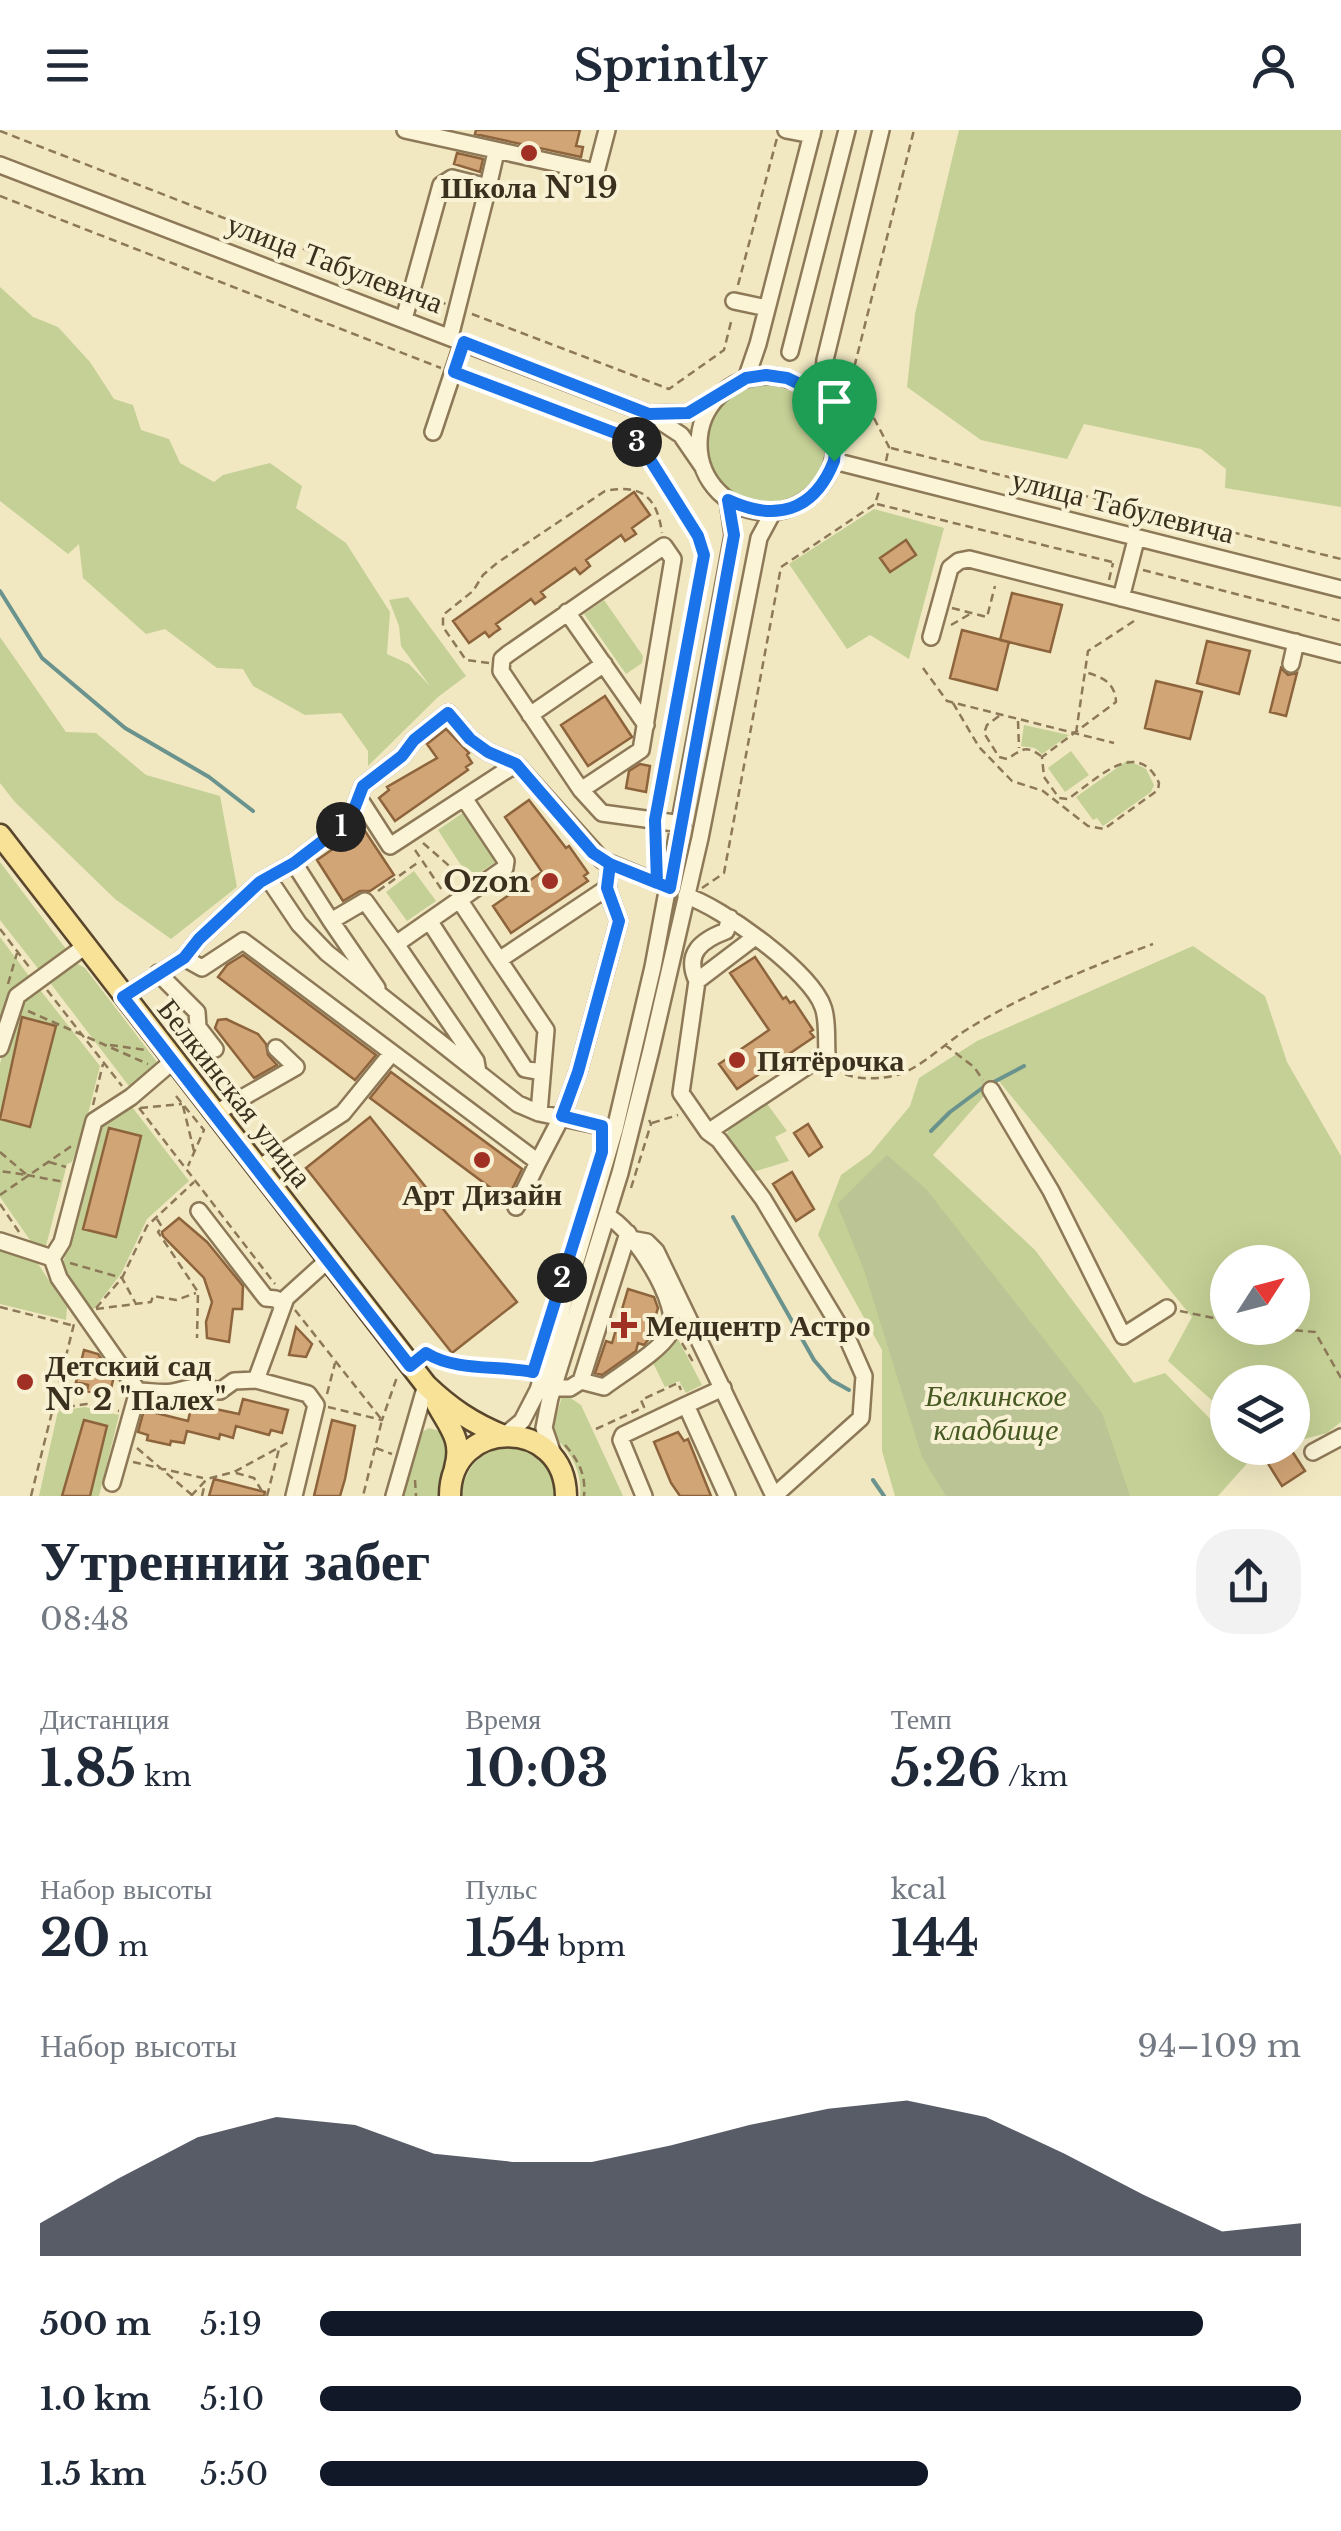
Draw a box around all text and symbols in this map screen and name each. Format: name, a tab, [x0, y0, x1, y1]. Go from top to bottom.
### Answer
text: Sprintly	[574, 37, 767, 93]
icon: menu	[40, 38, 95, 93]
icon: person	[1246, 38, 1301, 93]
marker: Школа №19	[518, 142, 540, 164]
place label: Школа №19	[440, 169, 618, 206]
street label: улица Табулевича	[222, 205, 448, 321]
pin	[792, 359, 877, 462]
icon: arrive	[807, 374, 862, 429]
pin: 3	[612, 417, 662, 467]
text: 3	[628, 424, 646, 459]
street label: улица Табулевича	[1008, 460, 1238, 552]
pin: 1	[316, 802, 366, 852]
text: 1	[335, 809, 347, 844]
place label: Ozon	[443, 863, 530, 900]
marker: Ozon	[539, 870, 561, 892]
street label: Белкинская улица	[150, 991, 320, 1195]
place label: Пятёрочка	[757, 1042, 904, 1079]
marker: Пятёрочка	[726, 1049, 748, 1071]
marker: Арт Дизайн	[471, 1149, 493, 1171]
place label: Арт Дизайн	[402, 1176, 562, 1213]
north arrow	[1210, 1245, 1310, 1345]
map controls	[1210, 1245, 1310, 1465]
pin: 2	[537, 1253, 587, 1303]
text: 2	[553, 1260, 571, 1295]
place label: Медцентр Астро	[646, 1307, 871, 1344]
marker: Медцентр Астро	[611, 1312, 637, 1338]
place label: Детский сад № 2 "Палех"	[45, 1347, 226, 1418]
button: layers	[1210, 1365, 1310, 1465]
marker: Детский сад № 2 "Палех"	[14, 1371, 36, 1393]
park label: Белкинское кладбище	[924, 1377, 1067, 1448]
text: Утренний забег	[40, 1527, 430, 1595]
button: share	[1196, 1529, 1301, 1634]
text: 08:48	[40, 1599, 129, 1639]
text: Дистанция	[40, 1702, 169, 1737]
text: Время	[465, 1702, 541, 1737]
text: Темп	[891, 1702, 952, 1737]
text: 1.85	[40, 1737, 136, 1800]
text: 10:03	[465, 1737, 609, 1800]
text: 5:26	[891, 1737, 1001, 1800]
text: km	[136, 1759, 192, 1794]
text: /km	[1001, 1759, 1068, 1794]
text: Набор высоты	[40, 1872, 212, 1907]
text: Пульс	[465, 1872, 538, 1907]
text: kcal	[891, 1872, 947, 1907]
text: 20	[40, 1907, 110, 1970]
text: 154	[465, 1907, 550, 1970]
text: 144	[891, 1907, 979, 1970]
text: m	[110, 1929, 148, 1964]
text: bpm	[550, 1929, 625, 1964]
text: Набор высоты	[40, 2026, 237, 2066]
text: 94–109 m	[1137, 2026, 1301, 2066]
text: 500 m	[40, 2304, 151, 2344]
text: 5:19	[200, 2304, 262, 2344]
text: 1.0 km	[40, 2379, 151, 2419]
text: 5:10	[200, 2379, 264, 2419]
text: 1.5 km	[40, 2454, 146, 2494]
text: 5:50	[200, 2454, 268, 2494]

